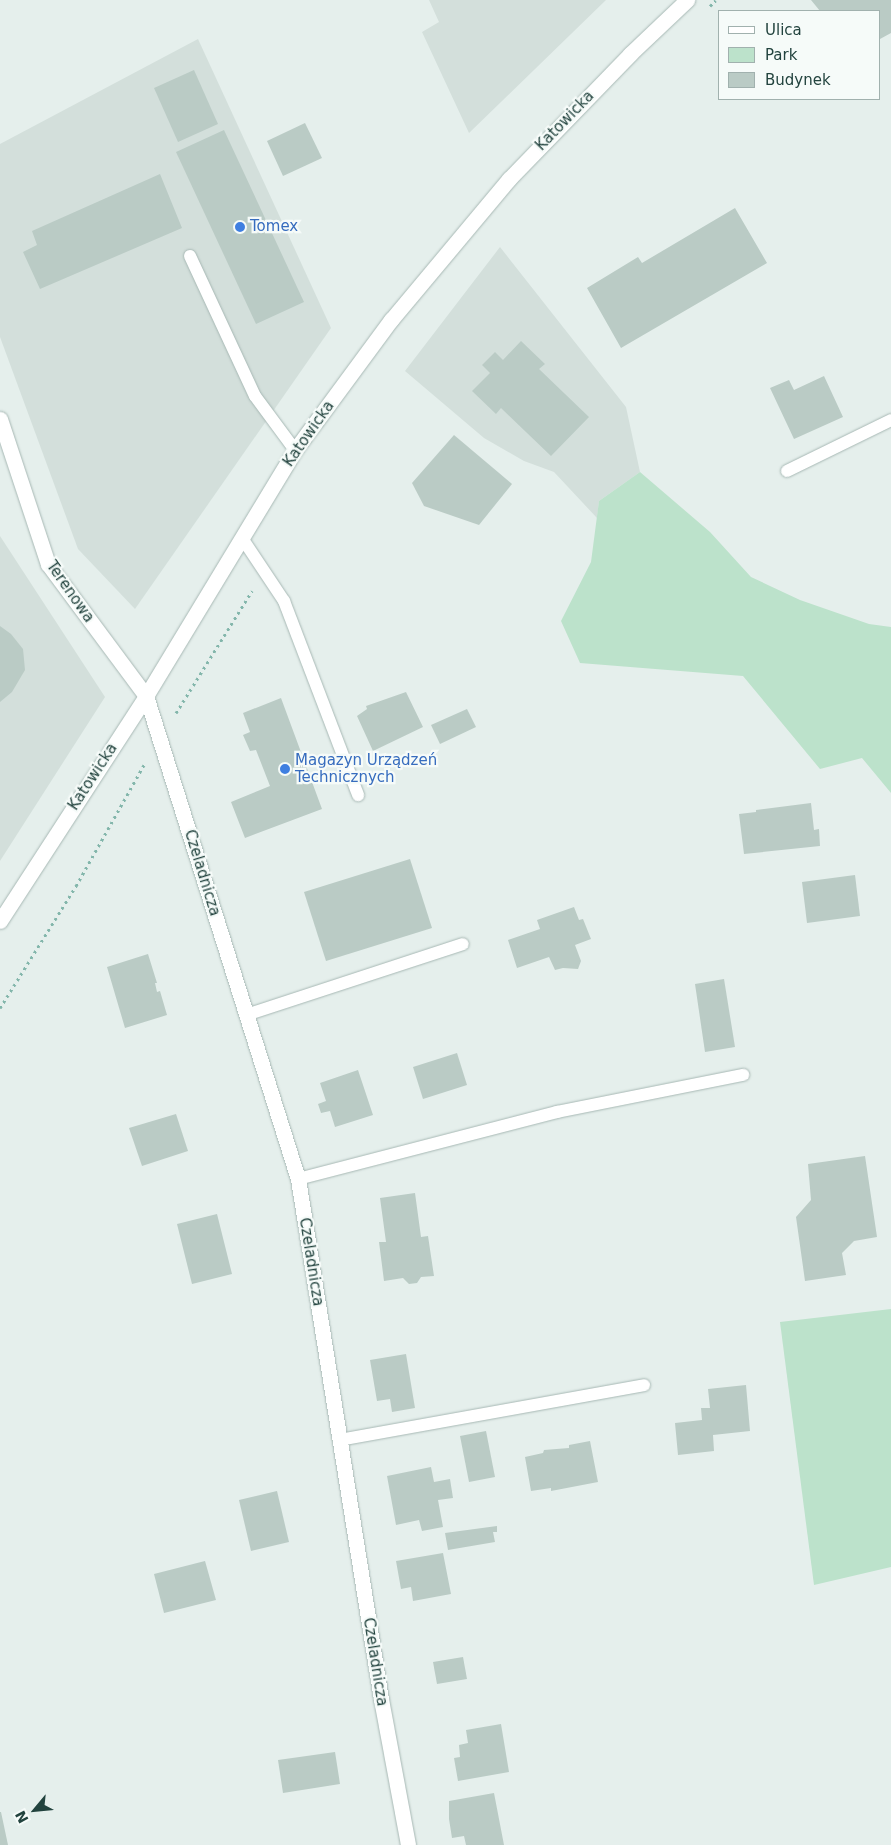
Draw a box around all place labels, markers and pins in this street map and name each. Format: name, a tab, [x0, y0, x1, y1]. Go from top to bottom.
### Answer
place label: Tomex	[250, 218, 298, 236]
marker: Tomex	[234, 221, 246, 233]
place label: Magazyn Urządzeń Technicznych	[295, 751, 437, 786]
marker: Magazyn Urządzeń Technicznych	[279, 763, 291, 775]

